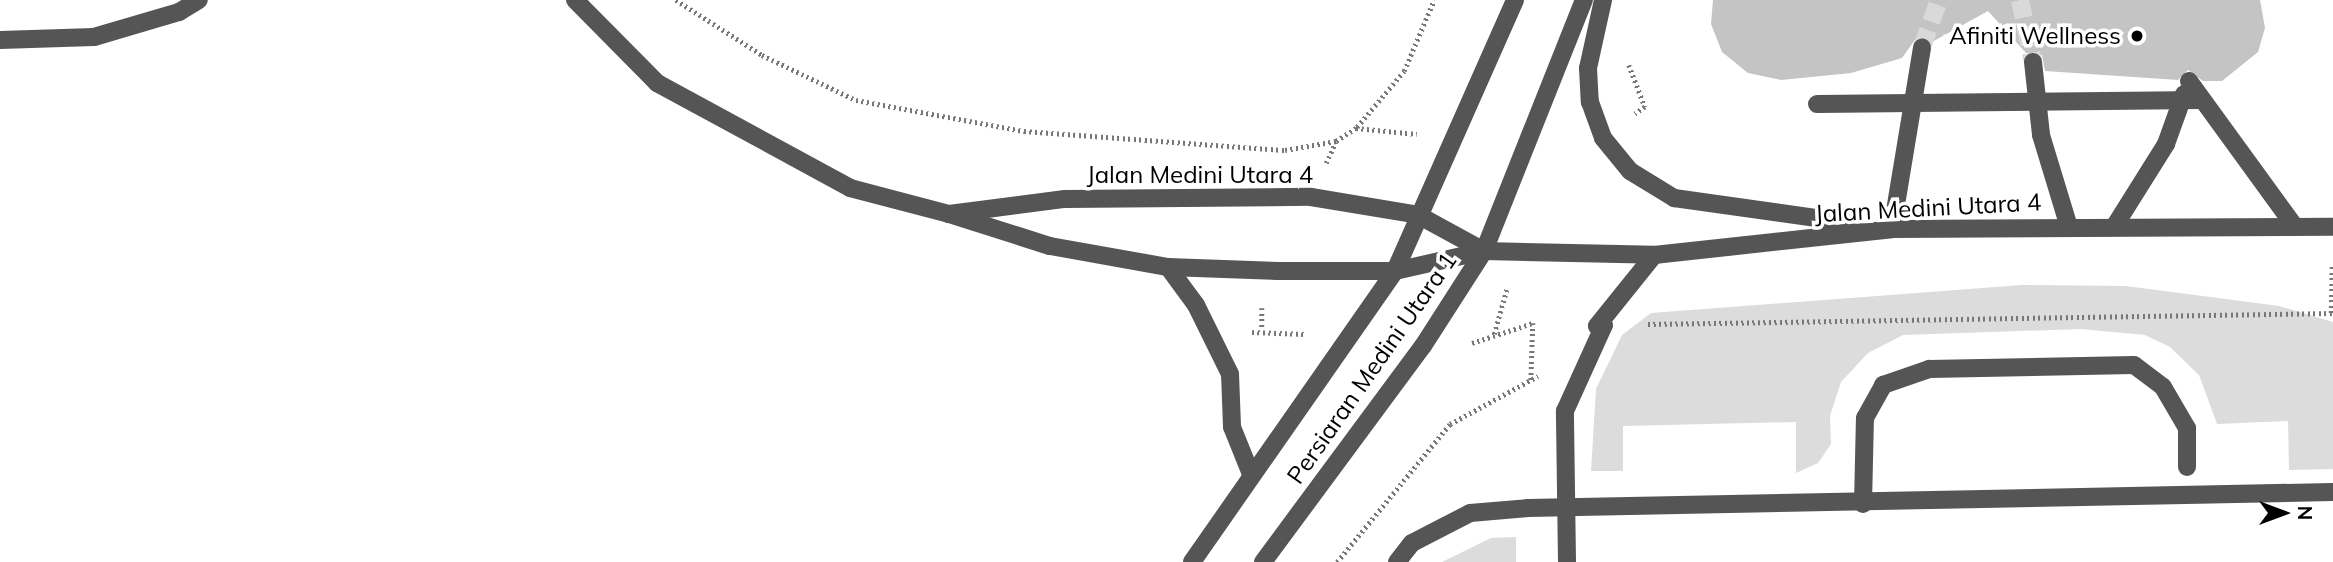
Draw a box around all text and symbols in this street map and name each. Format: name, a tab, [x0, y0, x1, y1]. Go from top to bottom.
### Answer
place label: Afiniti Wellness	[1949, 22, 2121, 50]
marker: Afiniti Wellness	[2127, 26, 2147, 46]
street label: Jalan Medini Utara 4	[1087, 161, 1313, 189]
street label: Jalan Medini Utara 4	[1814, 188, 2042, 228]
street label: Persiaran Medini Utara 1	[1281, 247, 1463, 489]
north arrow	[2249, 478, 2319, 548]
text: N	[2293, 506, 2317, 520]

